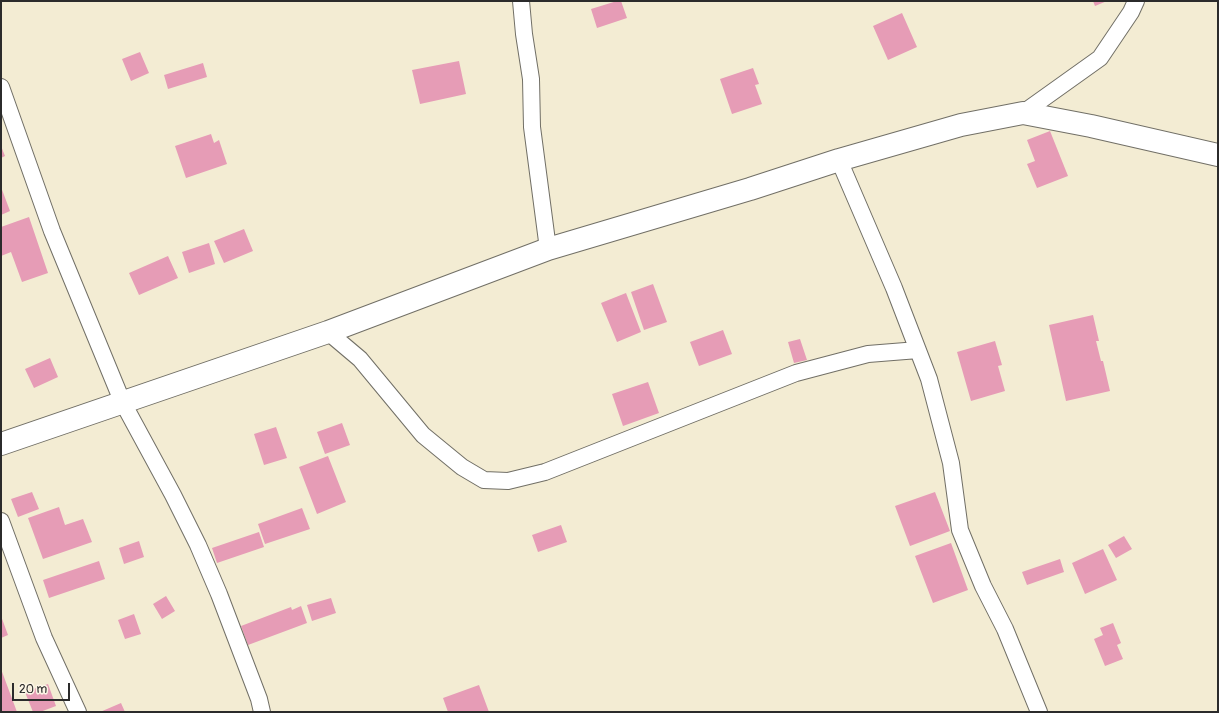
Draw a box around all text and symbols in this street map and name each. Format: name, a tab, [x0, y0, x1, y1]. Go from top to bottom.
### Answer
scale bar	[14, 675, 72, 701]
text: 20 m	[19, 682, 47, 697]

